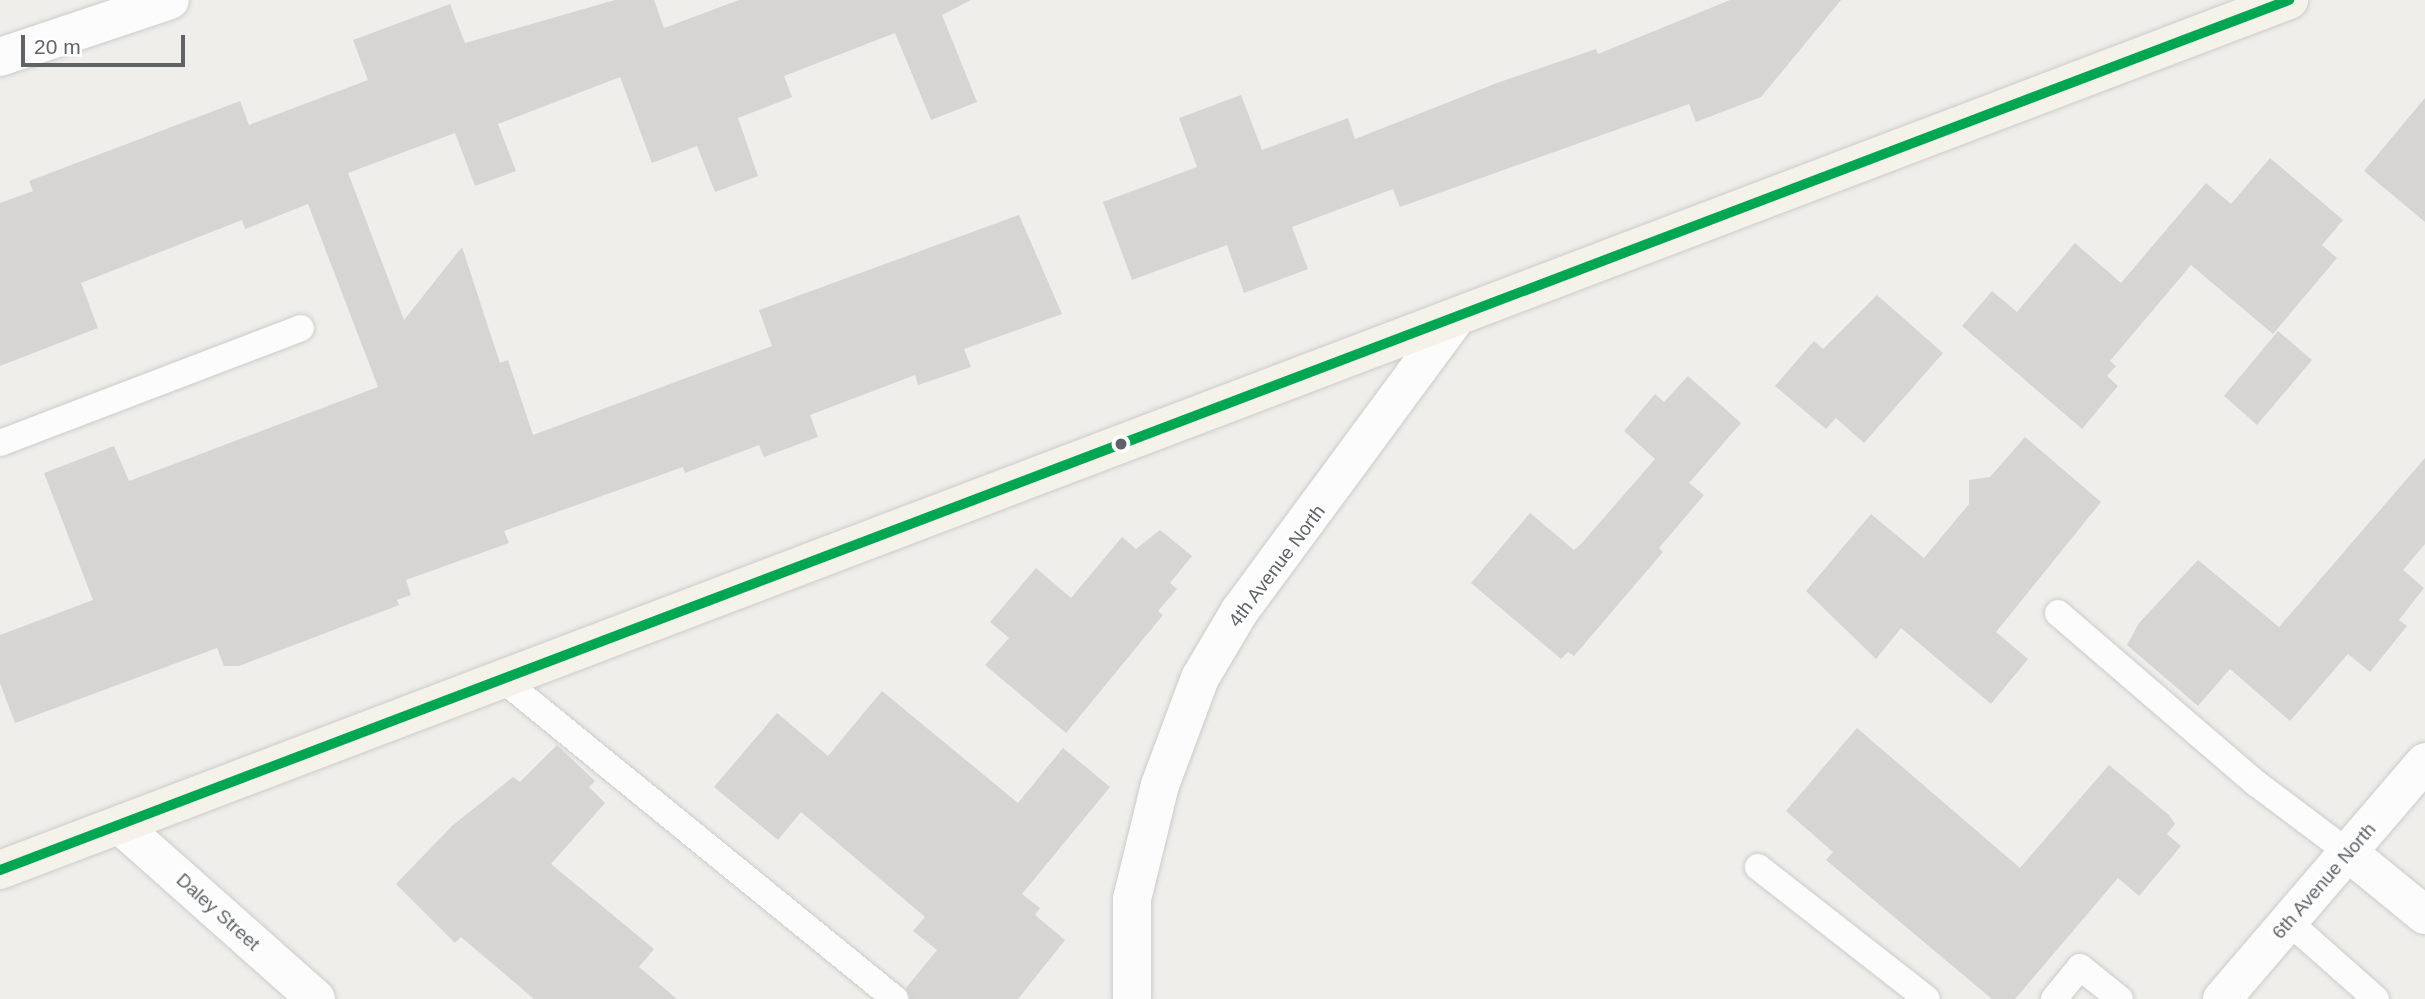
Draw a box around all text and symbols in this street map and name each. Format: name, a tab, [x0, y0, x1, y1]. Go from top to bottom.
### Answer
scale bar	[24, 21, 189, 65]
text: 20 m	[34, 35, 81, 58]
unlabelled marker	[1114, 437, 1128, 451]
street label: 4th Avenue North	[1224, 500, 1330, 632]
street label: 6th Avenue North	[2267, 818, 2381, 944]
street label: Daley Street	[172, 869, 264, 955]

